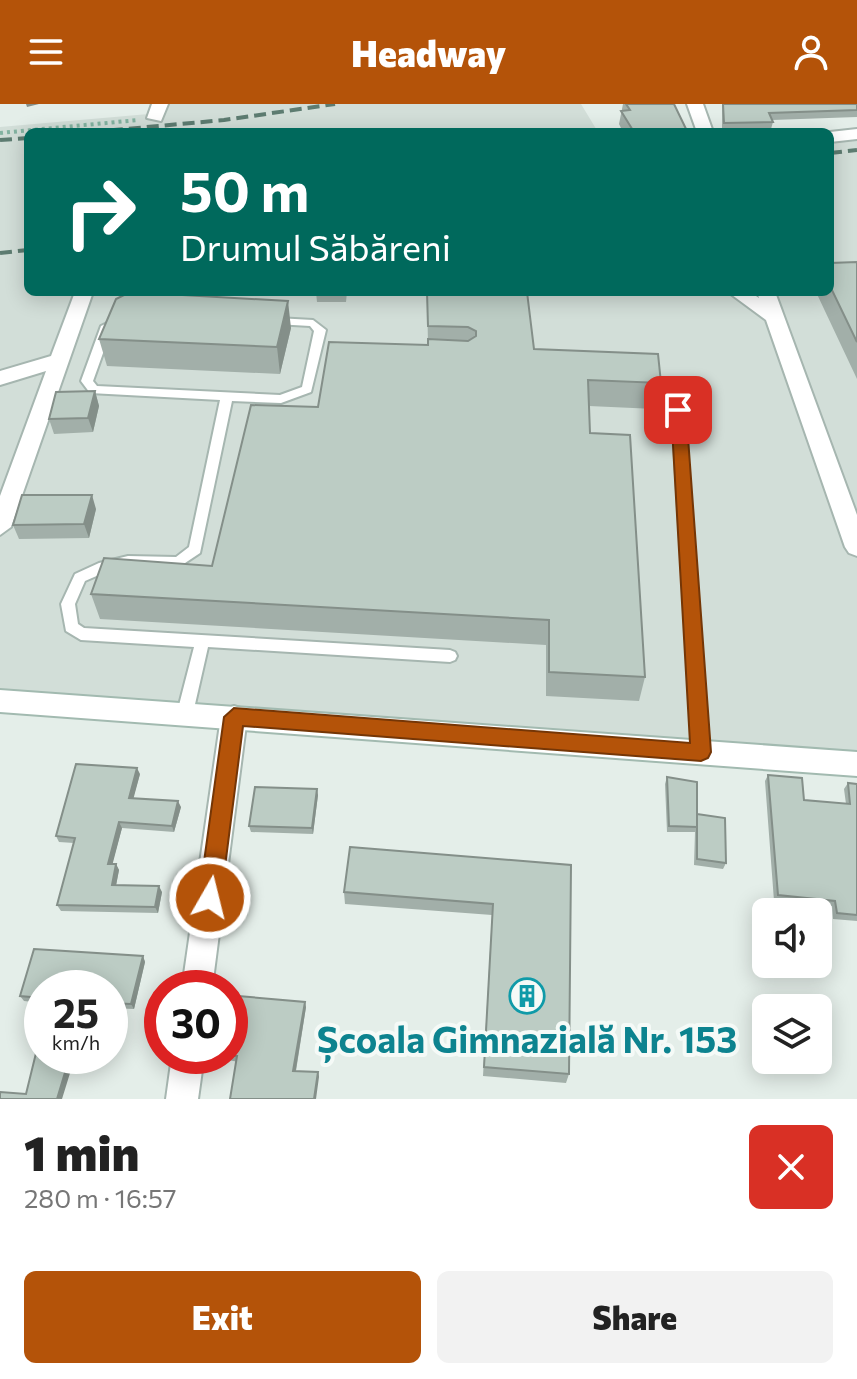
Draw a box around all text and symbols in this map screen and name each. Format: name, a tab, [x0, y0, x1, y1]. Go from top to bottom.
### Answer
icon: menu	[24, 30, 68, 74]
text: Headway	[351, 30, 506, 74]
icon: person	[789, 30, 833, 74]
text: 50 m	[180, 155, 309, 224]
icon: right	[48, 160, 152, 264]
text: Drumul Săbăreni	[180, 224, 451, 268]
pin	[644, 376, 712, 444]
icon: arrive	[656, 388, 700, 432]
position arrow	[168, 856, 252, 940]
map controls	[752, 898, 832, 1074]
button: sound	[752, 898, 832, 978]
speed limit sign: 30	[144, 970, 248, 1074]
building icon: Școala Gimnazială Nr. 153	[508, 977, 546, 1015]
text: 25	[53, 987, 99, 1036]
button: layers	[752, 994, 832, 1074]
place label: Școala Gimnazială Nr. 153	[317, 1016, 737, 1063]
text: km/h	[52, 1030, 100, 1054]
text: 1 min	[24, 1122, 139, 1181]
button: close	[749, 1125, 833, 1209]
text: 280 m · 16:57	[24, 1182, 177, 1213]
button: Exit	[24, 1271, 421, 1363]
button: Share	[437, 1271, 833, 1363]

